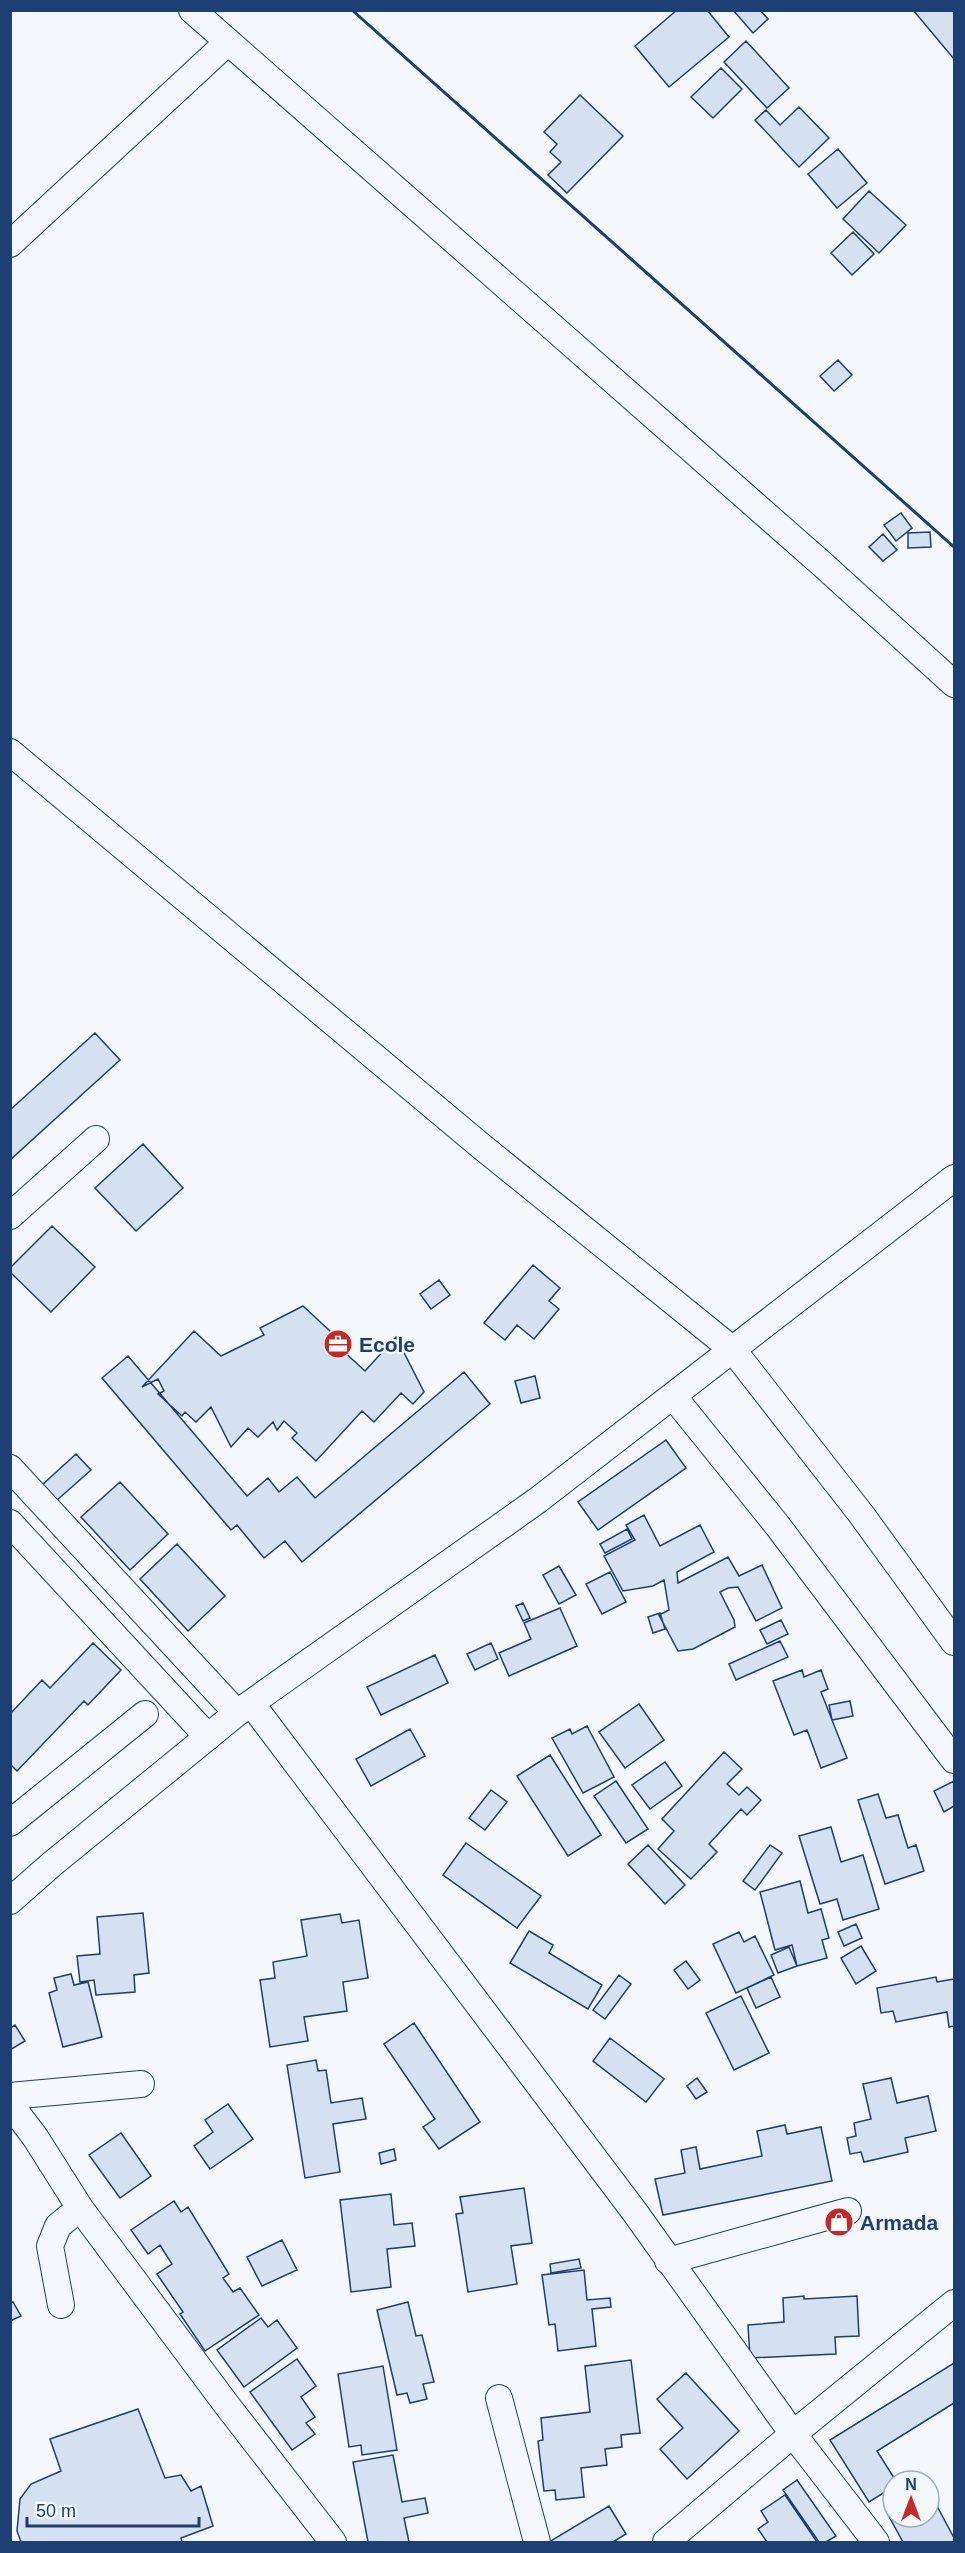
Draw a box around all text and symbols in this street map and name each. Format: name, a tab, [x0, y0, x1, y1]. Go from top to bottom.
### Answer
office icon: Ecole	[322, 1328, 354, 1360]
place label: Ecole	[359, 1333, 415, 1356]
shop icon: Armada	[823, 2206, 855, 2238]
place label: Armada	[860, 2211, 939, 2234]
north arrow	[881, 2469, 941, 2529]
text: N	[905, 2476, 917, 2493]
scale bar	[27, 2490, 200, 2528]
text: 50 m	[36, 2501, 76, 2521]

